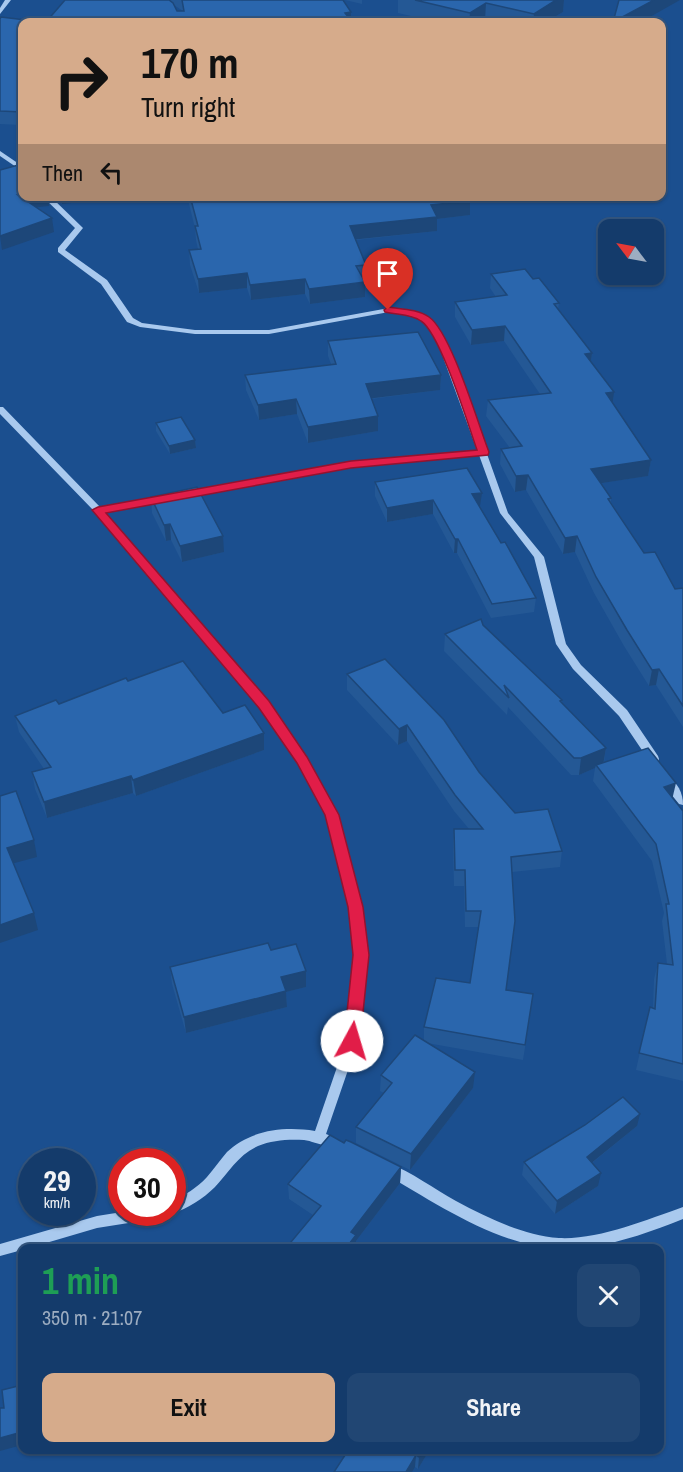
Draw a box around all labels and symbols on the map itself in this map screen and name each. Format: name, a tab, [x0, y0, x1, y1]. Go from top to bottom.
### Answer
north arrow	[598, 219, 664, 285]
pin	[362, 248, 413, 310]
position arrow	[320, 1009, 384, 1073]
speed limit sign: 30	[108, 1148, 186, 1226]

